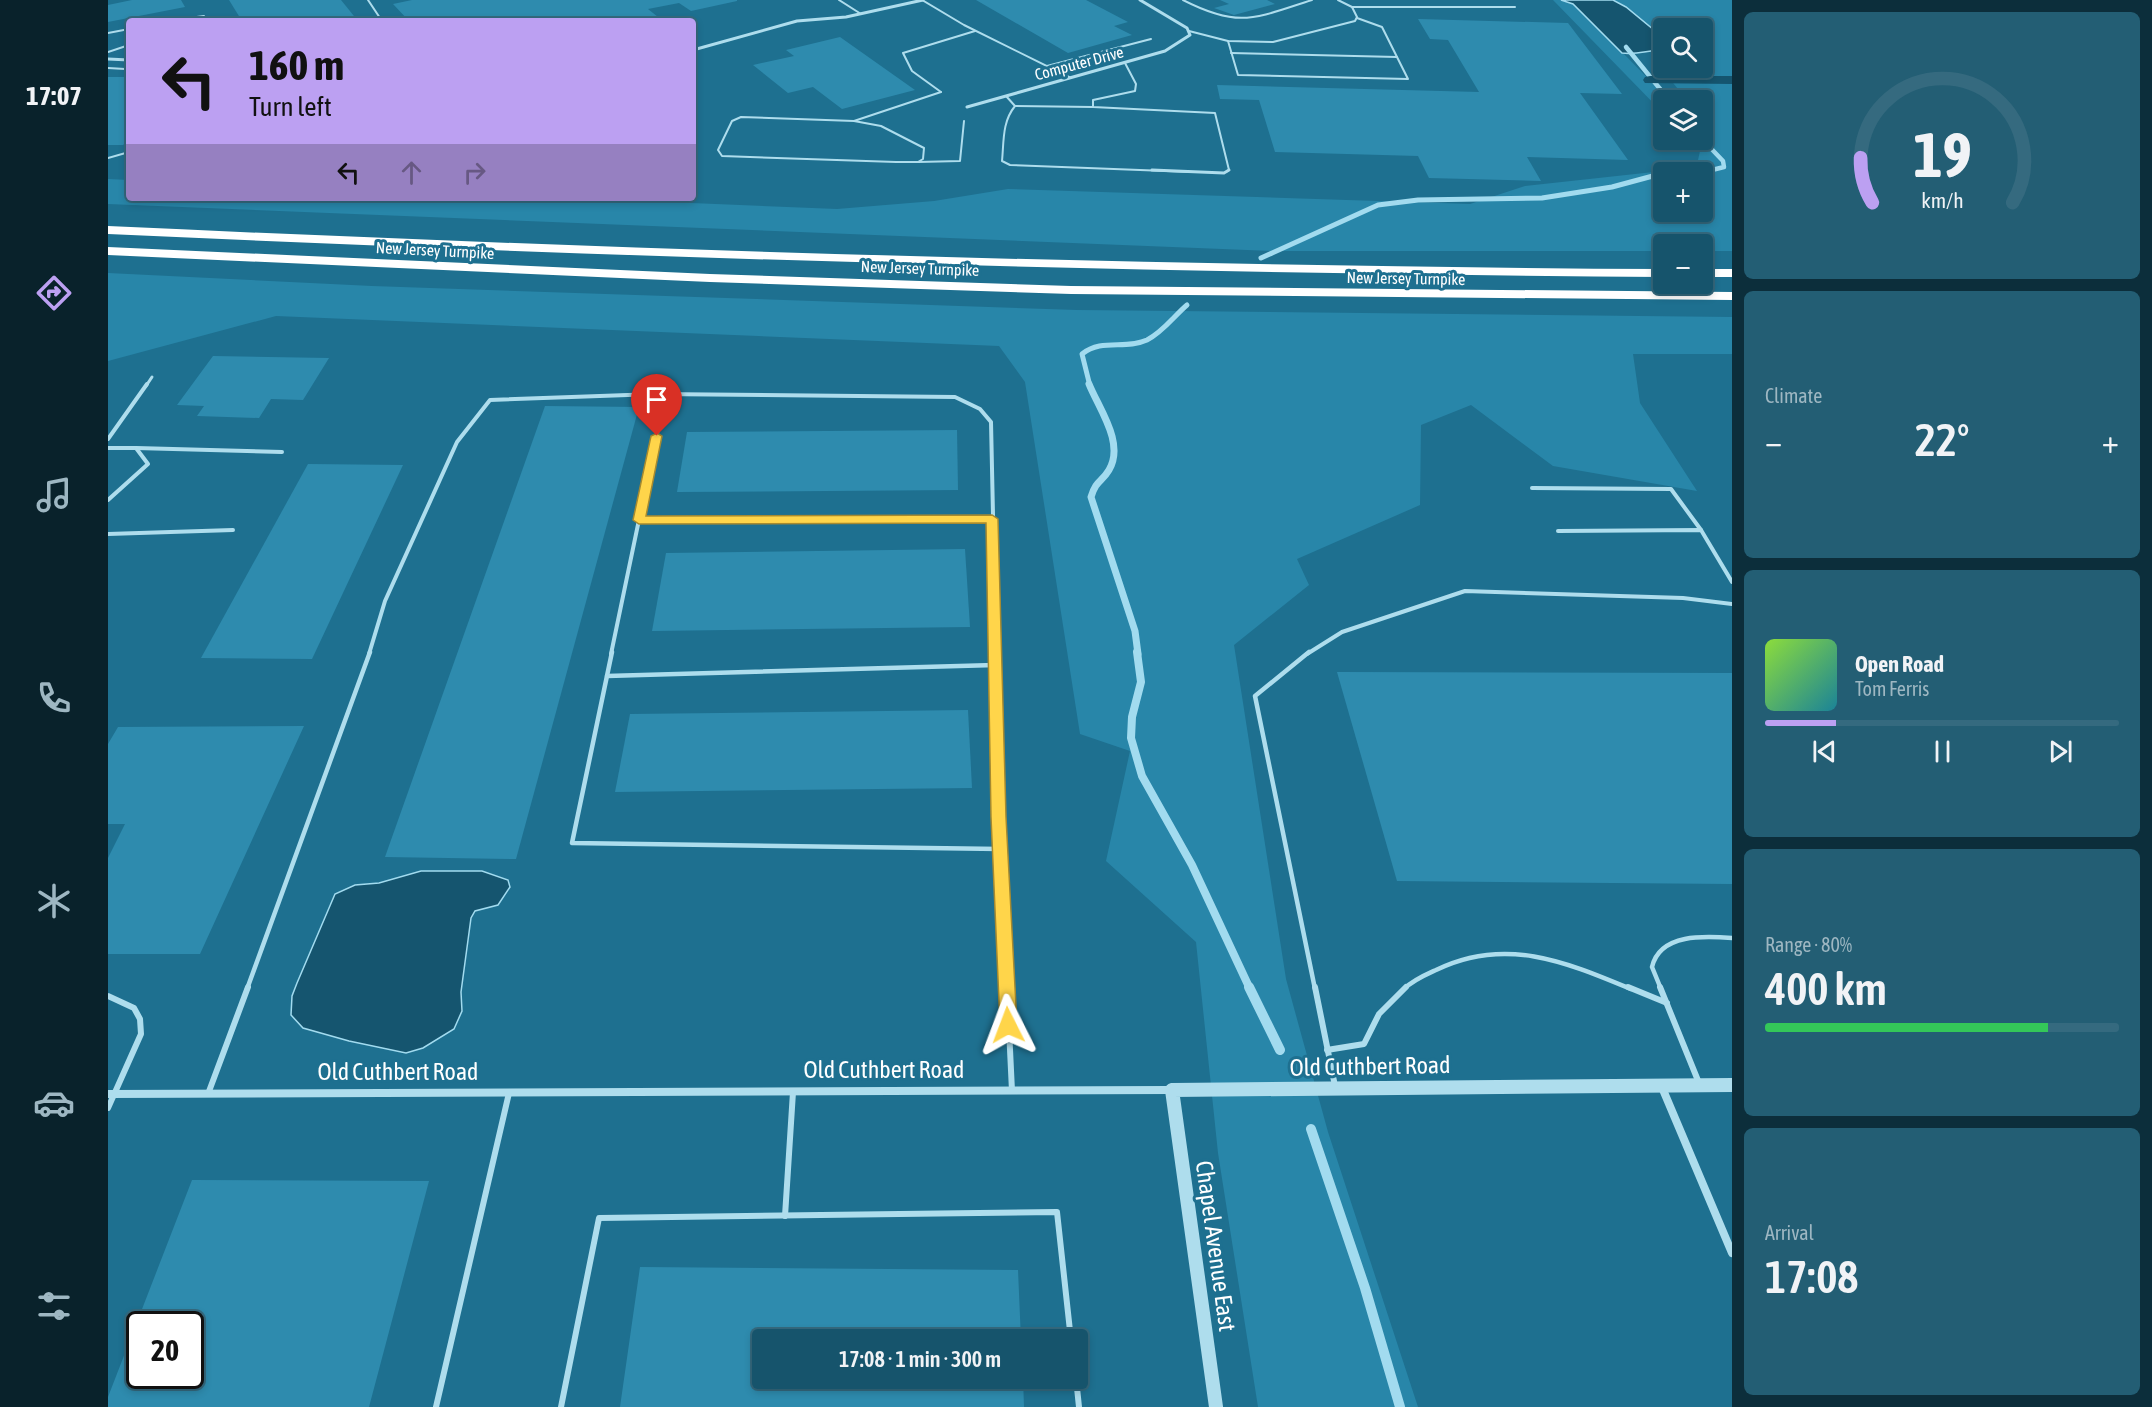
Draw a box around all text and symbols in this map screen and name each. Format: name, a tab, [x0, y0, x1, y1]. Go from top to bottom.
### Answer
map controls	[1653, 18, 1713, 294]
button: search	[1653, 18, 1713, 78]
text: 160 m	[249, 41, 344, 89]
icon: left	[150, 42, 228, 120]
street label: Computer Drive	[1033, 43, 1126, 84]
text: 17:07	[26, 80, 82, 111]
button: layers	[1653, 90, 1713, 150]
text: Turn left	[249, 91, 332, 122]
text: 19	[1913, 119, 1971, 190]
icon: left	[332, 156, 365, 189]
icon: ahead	[395, 156, 428, 189]
icon: right	[458, 156, 491, 189]
button: +	[1653, 162, 1713, 222]
text: km/h	[1921, 188, 1963, 213]
button: −	[1653, 234, 1713, 294]
street label: New Jersey Turnpike	[375, 238, 495, 263]
street label: New Jersey Turnpike	[860, 257, 980, 280]
street label: New Jersey Turnpike	[1347, 268, 1465, 289]
icon: directions	[33, 272, 75, 314]
pin	[631, 374, 682, 436]
icon: arrive	[640, 383, 673, 416]
text: Climate	[1765, 384, 1822, 407]
text: 22°	[1915, 414, 1969, 466]
text: −	[1765, 422, 1782, 460]
text: +	[2102, 422, 2119, 460]
icon: music	[33, 474, 75, 516]
text: Open Road	[1855, 651, 1944, 677]
icon: phone	[33, 677, 75, 719]
text: Tom Ferris	[1855, 677, 1929, 700]
icon: previous	[1808, 735, 1841, 768]
icon: pause	[1926, 735, 1959, 768]
icon: next	[2044, 735, 2077, 768]
icon: climate	[33, 880, 75, 922]
text: Range · 80%	[1765, 933, 1852, 956]
text: 400 km	[1765, 963, 1887, 1015]
position arrow	[976, 993, 1040, 1057]
street label: Old Cuthbert Road	[1289, 1051, 1451, 1081]
street label: Old Cuthbert Road	[804, 1056, 964, 1083]
street label: Old Cuthbert Road	[318, 1058, 478, 1085]
icon: car	[33, 1082, 75, 1124]
street label: Chapel Avenue East	[1191, 1159, 1241, 1333]
text: Arrival	[1765, 1221, 1814, 1244]
text: 17:08	[1765, 1251, 1859, 1303]
icon: filters	[33, 1285, 75, 1327]
speed limit sign: 20	[126, 1311, 204, 1389]
text: 17:08 · 1 min · 300 m	[839, 1346, 1001, 1372]

